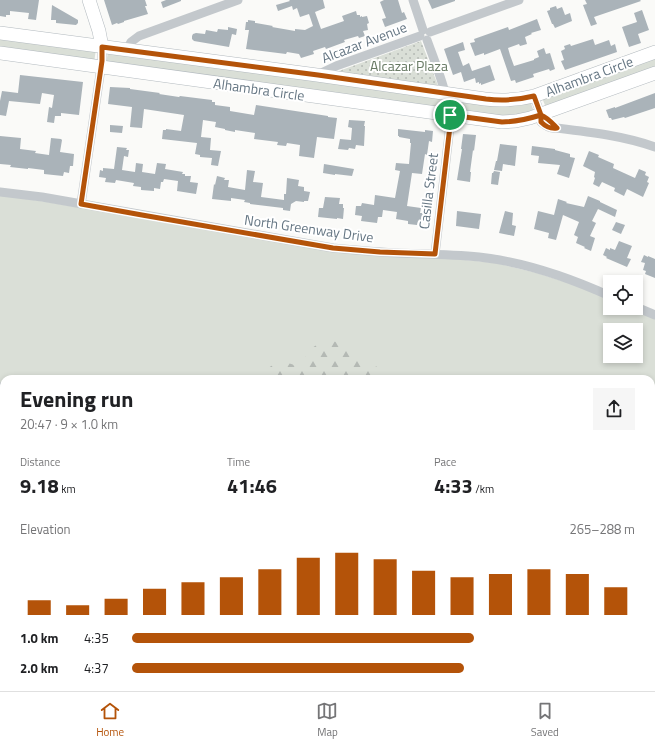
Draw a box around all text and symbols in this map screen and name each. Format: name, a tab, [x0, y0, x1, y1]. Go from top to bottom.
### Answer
street label: Alcazar Avenue	[318, 16, 410, 68]
street label: Alhambra Circle	[542, 50, 636, 102]
park label: Alcazar Plaza	[370, 55, 448, 76]
street label: Alhambra Circle	[212, 72, 306, 106]
pin	[433, 98, 467, 132]
icon: arrive	[439, 104, 461, 126]
street label: Casilla Street	[413, 151, 443, 230]
street label: North Greenway Drive	[243, 209, 375, 247]
map controls	[603, 275, 643, 363]
button: locate	[603, 275, 643, 315]
button: layers	[603, 323, 643, 363]
text: Evening run	[20, 382, 133, 416]
button: share	[593, 388, 635, 430]
text: 20:47 · 9 × 1.0 km	[20, 414, 118, 434]
text: Distance	[20, 454, 60, 470]
text: Time	[227, 454, 250, 470]
text: Pace	[434, 454, 456, 470]
text: 9.18	[20, 470, 59, 501]
text: 41:46	[227, 470, 277, 501]
text: 4:33	[434, 470, 473, 501]
text: km	[59, 481, 76, 497]
text: /km	[473, 481, 494, 497]
text: Elevation	[20, 519, 71, 539]
text: 265–288 m	[569, 519, 635, 539]
text: 1.0 km	[20, 628, 58, 648]
text: 4:35	[84, 628, 109, 648]
text: 2.0 km	[20, 658, 58, 678]
text: 4:37	[84, 658, 109, 678]
tab: Home	[96, 700, 124, 740]
tab: Map	[316, 700, 338, 740]
tab: Saved	[531, 700, 559, 740]

